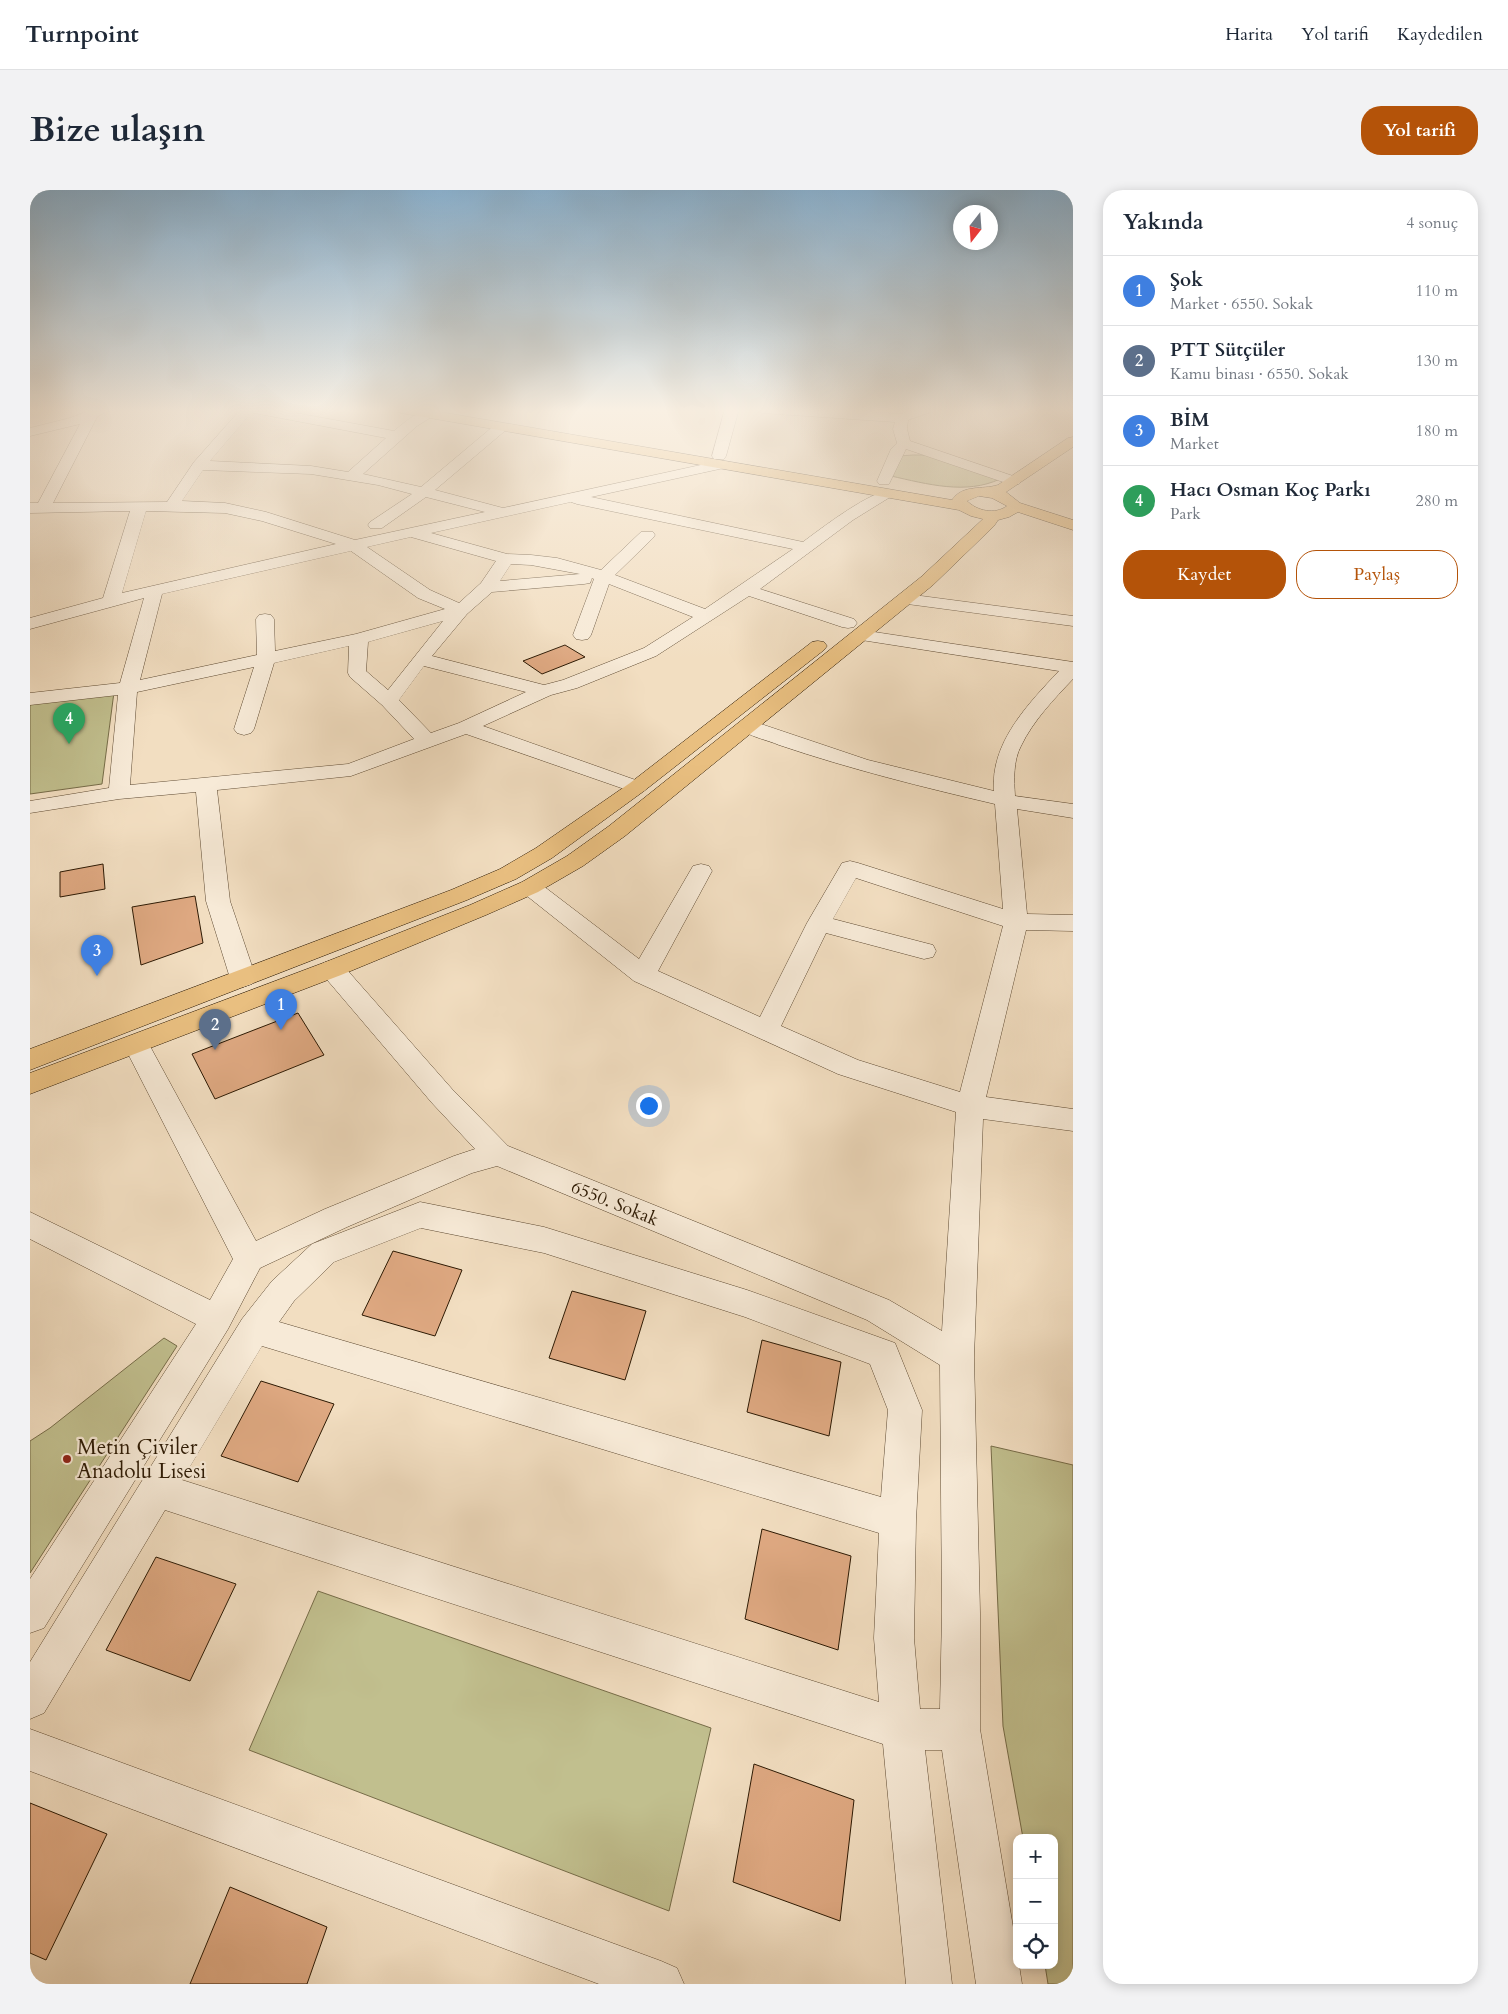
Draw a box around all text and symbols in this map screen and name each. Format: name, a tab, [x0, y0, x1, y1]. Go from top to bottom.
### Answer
text: Turnpoint	[25, 18, 139, 51]
text: Harita	[1225, 22, 1273, 47]
text: Yol tarifi	[1301, 22, 1369, 47]
text: Kaydedilen	[1397, 22, 1483, 47]
text: Bize ulaşın	[30, 106, 205, 154]
button: Yol tarifi	[1361, 106, 1478, 155]
north arrow	[953, 205, 998, 250]
text: Yakında	[1123, 208, 1203, 237]
text: 4 sonuç	[1406, 212, 1458, 234]
text: Şok	[1170, 267, 1203, 293]
text: 1	[1135, 280, 1143, 302]
text: 110 m	[1416, 280, 1458, 302]
text: Market · 6550. Sokak	[1170, 293, 1313, 315]
text: PTT Sütçüler	[1170, 337, 1285, 363]
text: 2	[1135, 350, 1143, 372]
text: 130 m	[1416, 350, 1458, 372]
text: Kamu binası · 6550. Sokak	[1170, 363, 1349, 385]
text: BİM	[1170, 407, 1210, 433]
text: 3	[1135, 420, 1143, 442]
text: 180 m	[1416, 420, 1458, 442]
text: Market	[1170, 433, 1219, 455]
text: Hacı Osman Koç Parkı	[1170, 477, 1370, 503]
text: 4	[1135, 490, 1143, 512]
text: 280 m	[1416, 490, 1458, 512]
text: Park	[1170, 503, 1201, 525]
button: Kaydet	[1123, 550, 1286, 599]
button: Paylaş	[1296, 550, 1458, 599]
pin: 4	[53, 703, 85, 744]
pin: 3	[81, 935, 113, 976]
pin: 1	[265, 989, 297, 1030]
pin: 2	[199, 1009, 231, 1050]
your location	[636, 1093, 662, 1119]
street label: 6550. Sokak	[567, 1175, 663, 1232]
place label: Metin Çiviler Anadolu Lisesi	[77, 1433, 206, 1486]
marker: Metin Çiviler Anadolu Lisesi	[61, 1453, 73, 1465]
map controls	[1013, 1834, 1058, 1969]
button: +	[1013, 1834, 1058, 1879]
button: −	[1013, 1879, 1058, 1924]
button: locate	[1013, 1924, 1058, 1969]

